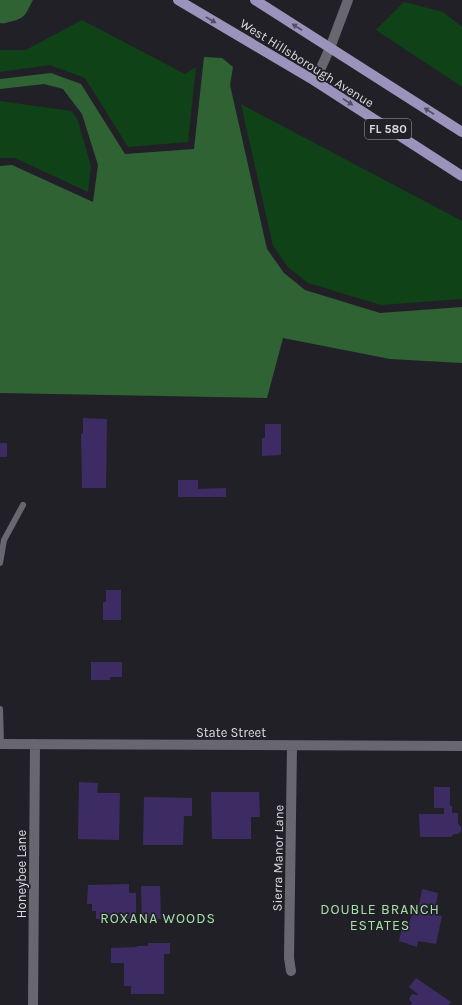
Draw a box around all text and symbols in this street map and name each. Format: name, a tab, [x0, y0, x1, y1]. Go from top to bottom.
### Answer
one-way arrow	[205, 16, 217, 23]
street label: West Hillsborough Avenue	[237, 16, 377, 111]
one-way arrow	[292, 23, 302, 31]
one-way arrow	[342, 99, 353, 106]
one-way arrow	[423, 108, 435, 115]
road number: FL 580	[365, 119, 411, 139]
street label: State Street	[196, 725, 266, 740]
street label: Sierra Manor Lane	[270, 804, 286, 911]
street label: Honeybee Lane	[14, 830, 29, 918]
district label: DOUBLE BRANCH ESTATES	[320, 901, 440, 934]
district label: ROXANA WOODS	[100, 910, 216, 927]

